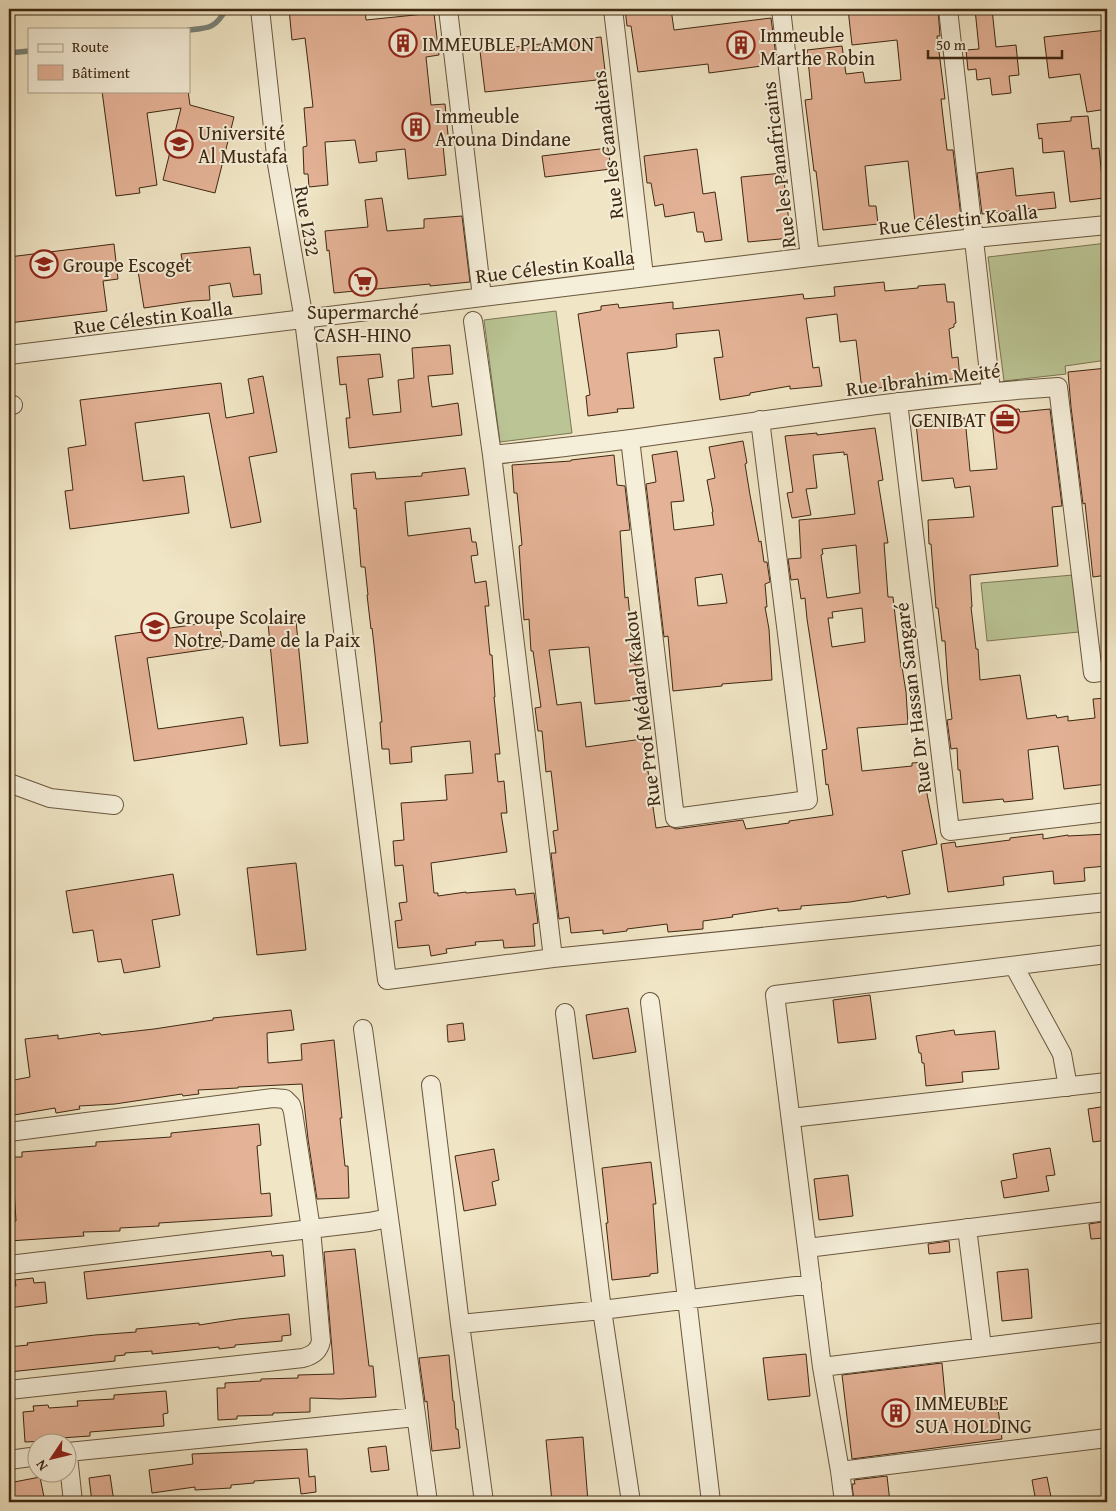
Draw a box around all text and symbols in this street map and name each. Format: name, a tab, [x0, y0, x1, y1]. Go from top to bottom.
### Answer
place label: Immeuble Marthe Robin	[760, 20, 875, 72]
legend	[28, 28, 190, 92]
building icon: IMMEUBLE PLAMON	[388, 28, 418, 58]
scale bar	[928, 28, 1062, 60]
place label: IMMEUBLE PLAMON	[422, 29, 594, 58]
building icon: Immeuble Marthe Robin	[726, 30, 756, 60]
text: 50 m	[936, 34, 967, 55]
text: Route	[72, 36, 109, 57]
text: Bâtiment	[72, 62, 131, 83]
street label: Rue les Canadiens	[584, 69, 630, 221]
street label: Rue les Panafricains	[753, 80, 803, 250]
place label: Immeuble Arouna Dindane	[435, 101, 571, 153]
building icon: Immeuble Arouna Dindane	[401, 112, 431, 142]
place label: Université Al Mustafa	[198, 118, 288, 170]
school or university icon: Université Al Mustafa	[164, 129, 194, 159]
street label: Rue I232	[288, 183, 328, 259]
street label: Rue Célestin Koalla	[877, 196, 1040, 242]
street label: Rue Célestin Koalla	[474, 242, 637, 290]
school or university icon: Groupe Escoget	[29, 249, 59, 279]
place label: Groupe Escoget	[63, 250, 192, 279]
supermarket icon: Supermarché CASH-HINO	[348, 267, 378, 297]
street label: Rue Célestin Koalla	[72, 293, 235, 341]
place label: Supermarché CASH-HINO	[307, 297, 419, 349]
street label: Rue Ibrahim Meité	[844, 355, 1002, 403]
office icon: GENIBAT	[990, 404, 1020, 434]
place label: GENIBAT	[911, 405, 986, 434]
street label: Rue Dr Hassan Sangaré	[886, 601, 938, 795]
place label: Groupe Scolaire Notre-Dame de la Paix	[174, 602, 361, 654]
street label: Rue Prof Médard Kakou	[615, 609, 667, 809]
school or university icon: Groupe Scolaire Notre-Dame de la Paix	[140, 612, 170, 642]
place label: IMMEUBLE SUA HOLDING	[915, 1388, 1032, 1440]
building icon: IMMEUBLE SUA HOLDING	[881, 1398, 911, 1428]
north arrow	[28, 1434, 78, 1484]
text: N	[30, 1455, 52, 1475]

